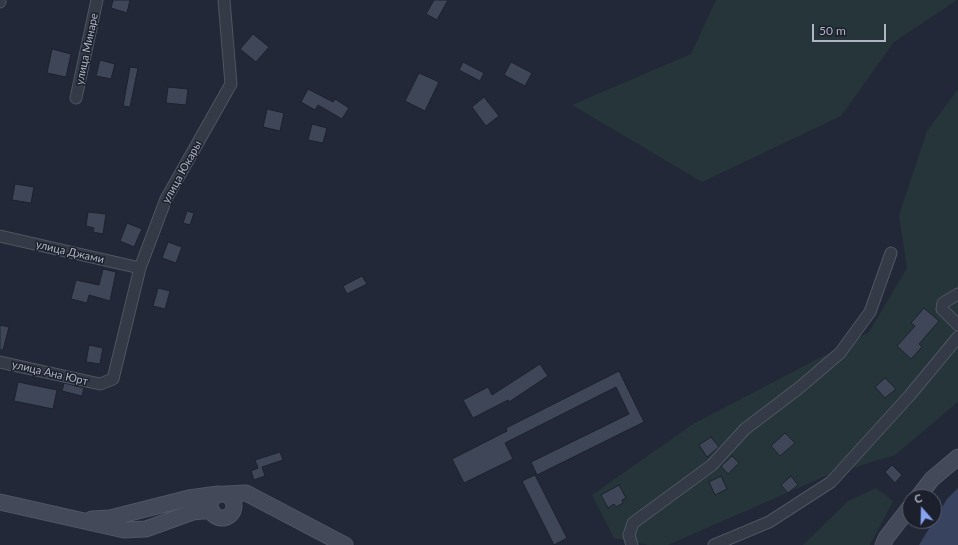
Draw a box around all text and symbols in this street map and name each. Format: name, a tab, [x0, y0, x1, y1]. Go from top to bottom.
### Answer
street label: улица Минаре	[73, 12, 101, 86]
scale bar	[814, 16, 888, 42]
text: 50 m	[819, 23, 846, 38]
street label: улица Юкары	[159, 138, 205, 206]
street label: улица Джами	[35, 238, 105, 266]
street label: улица Ана Юрт	[11, 358, 89, 388]
north arrow	[902, 489, 942, 529]
text: С	[912, 491, 924, 506]

